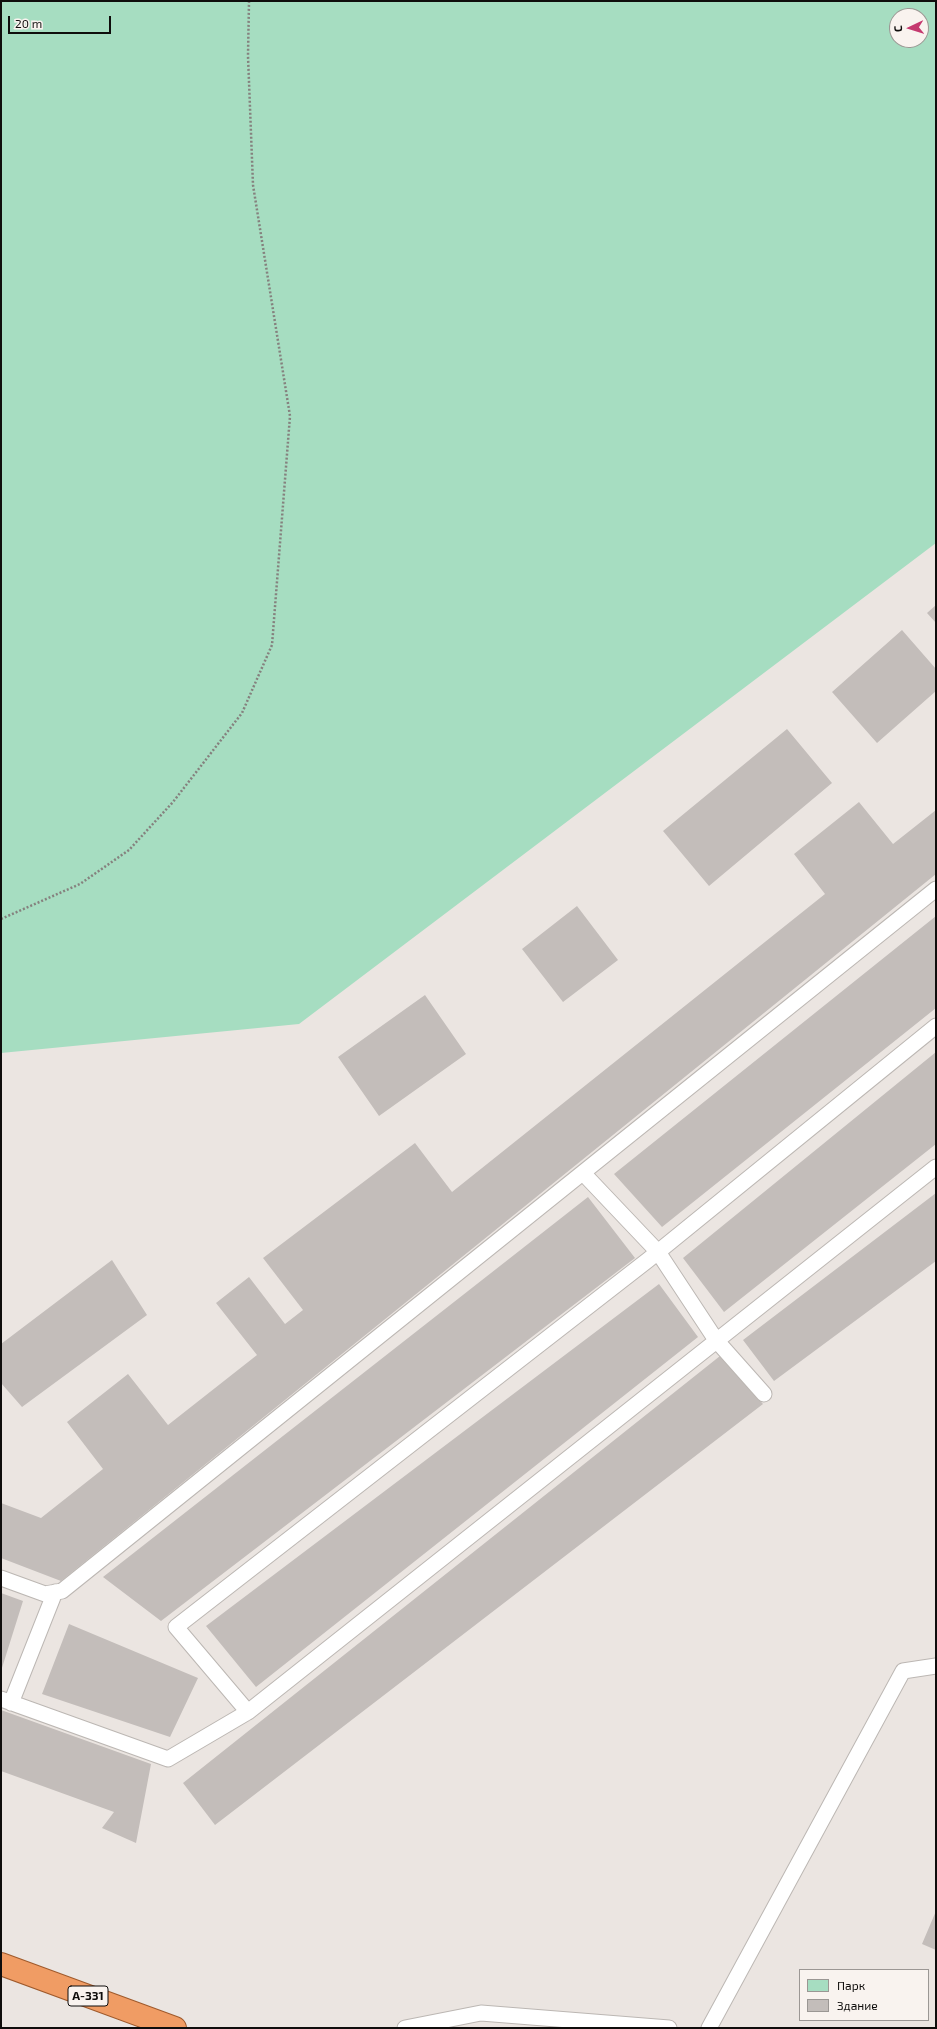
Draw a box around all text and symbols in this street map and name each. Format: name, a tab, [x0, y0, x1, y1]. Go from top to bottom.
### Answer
scale bar	[10, 8, 113, 34]
north arrow	[889, 8, 929, 48]
text: 20 m	[15, 16, 42, 30]
text: С	[891, 25, 904, 32]
legend	[799, 1969, 929, 2021]
text: Парк	[837, 1978, 865, 1992]
road number: А-331	[68, 1986, 108, 2006]
text: Здание	[837, 1998, 878, 2012]

